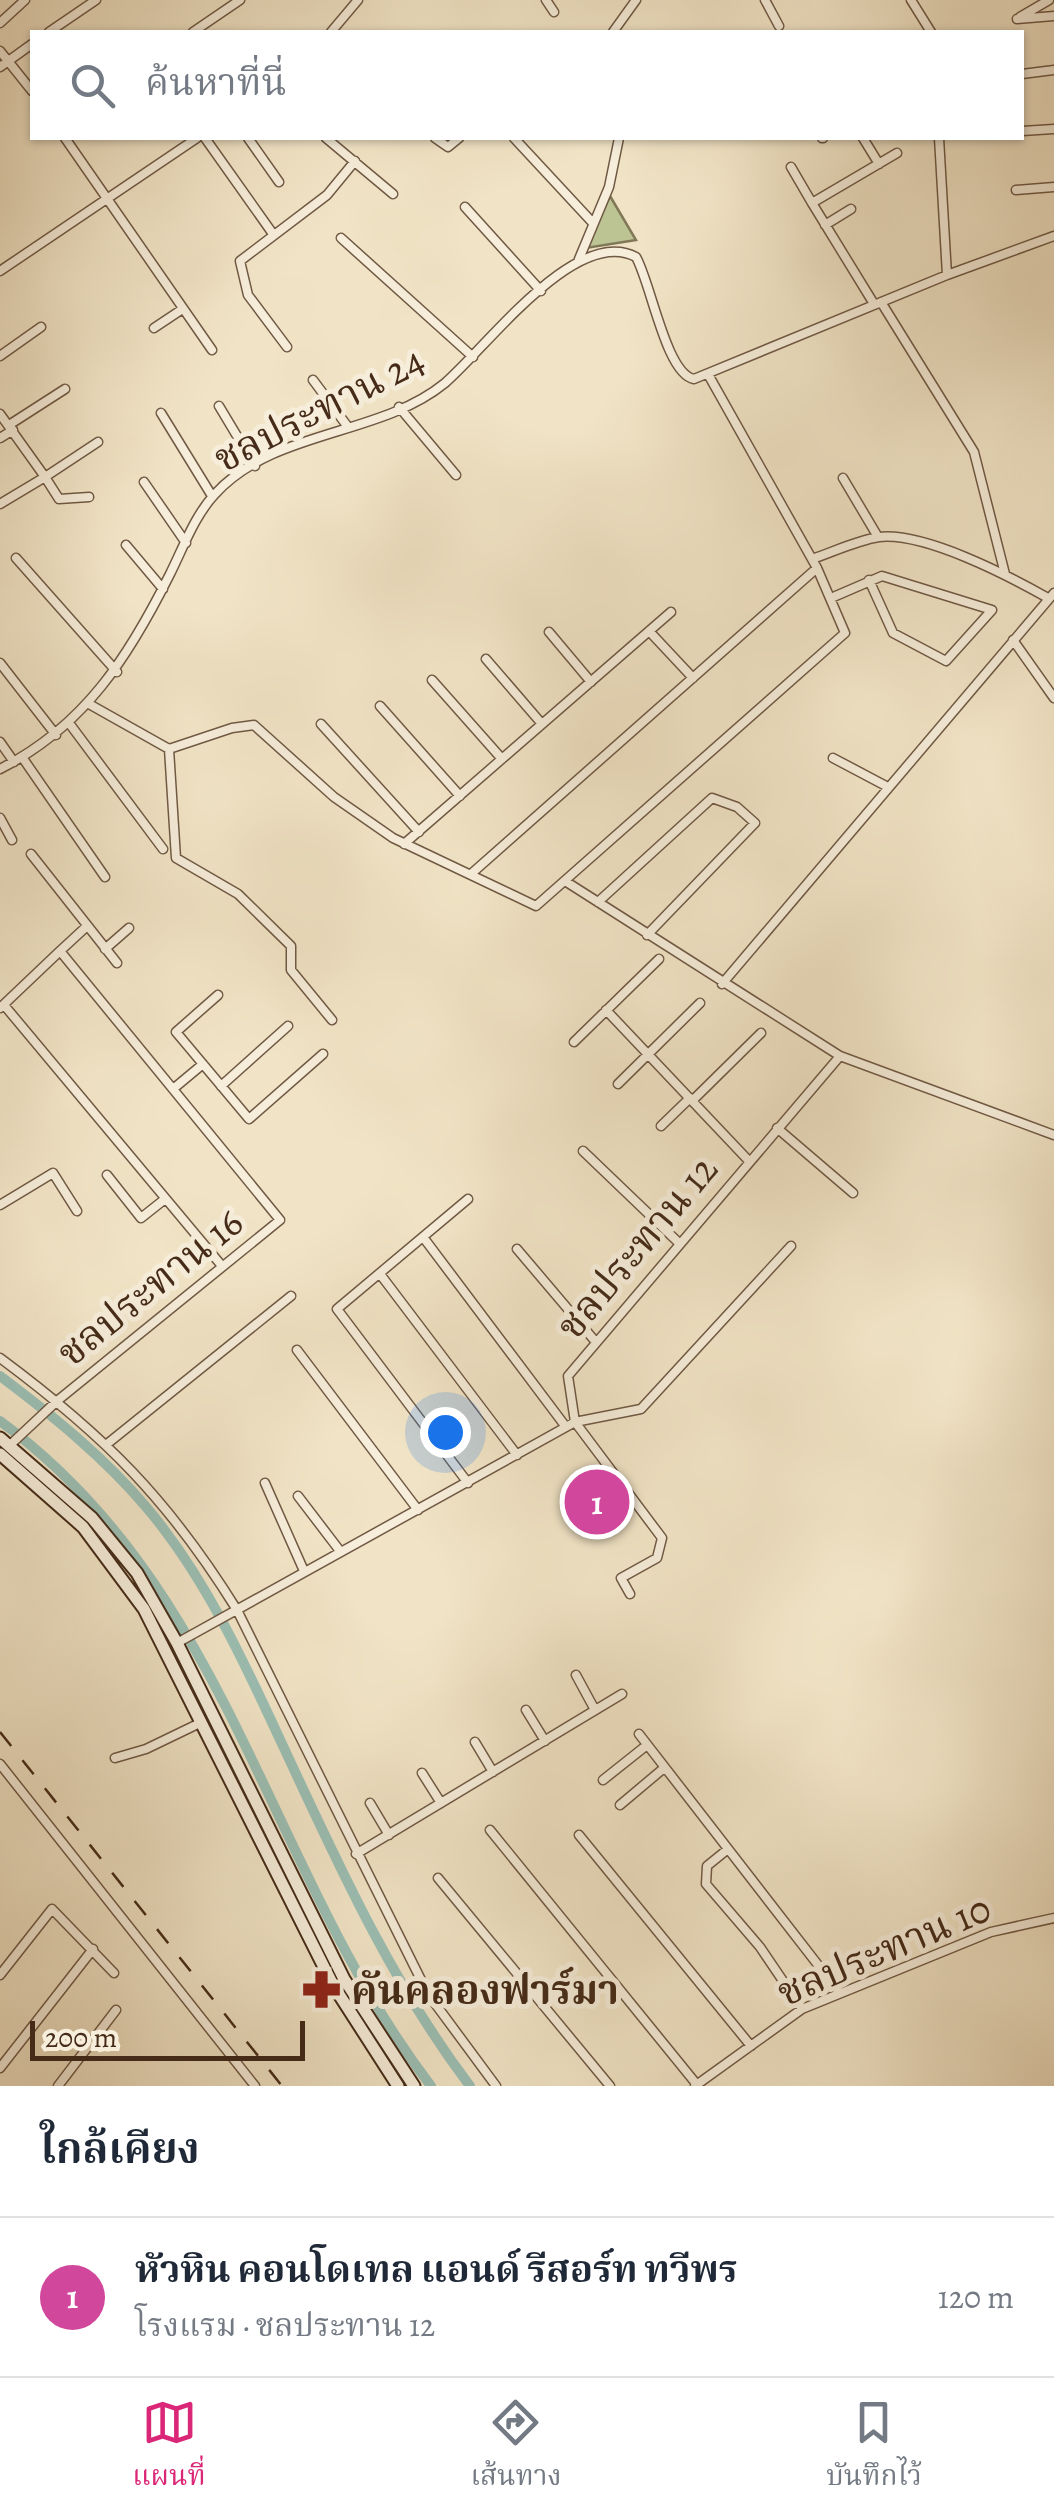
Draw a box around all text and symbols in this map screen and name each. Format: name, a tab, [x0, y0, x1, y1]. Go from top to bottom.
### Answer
search box	[30, 30, 1024, 140]
text: ค้นหาที่นี่	[145, 56, 286, 108]
icon: search	[65, 58, 120, 113]
street label: ชลประทาน 24	[205, 333, 433, 485]
street label: ชลประทาน 12	[544, 1143, 730, 1351]
street label: ชลประทาน 16	[46, 1195, 254, 1379]
your location	[420, 1407, 471, 1458]
pin: 1	[564, 1464, 630, 1540]
street label: ชลประทาน 10	[769, 1880, 999, 2020]
place label: คันคลองฟาร์มา	[351, 1963, 619, 2018]
pharmacy icon: คันคลองฟาร์มา	[300, 1969, 342, 2011]
scale bar	[30, 2016, 305, 2060]
text: 200 m	[45, 2019, 117, 2057]
text: ใกล้เคียง	[40, 2120, 200, 2177]
text: หัวหิน คอนโดเทล แอนด์ รีสอร์ท ทวีพร	[135, 2243, 738, 2295]
text: 1	[67, 2275, 78, 2319]
text: 120 m	[938, 2275, 1014, 2319]
text: โรงแรม · ชลประทาน 12	[135, 2303, 435, 2347]
tab: แผนที่	[132, 2395, 206, 2500]
tab: เส้นทาง	[470, 2395, 562, 2500]
tab: บันทึกไว้	[826, 2395, 922, 2500]

